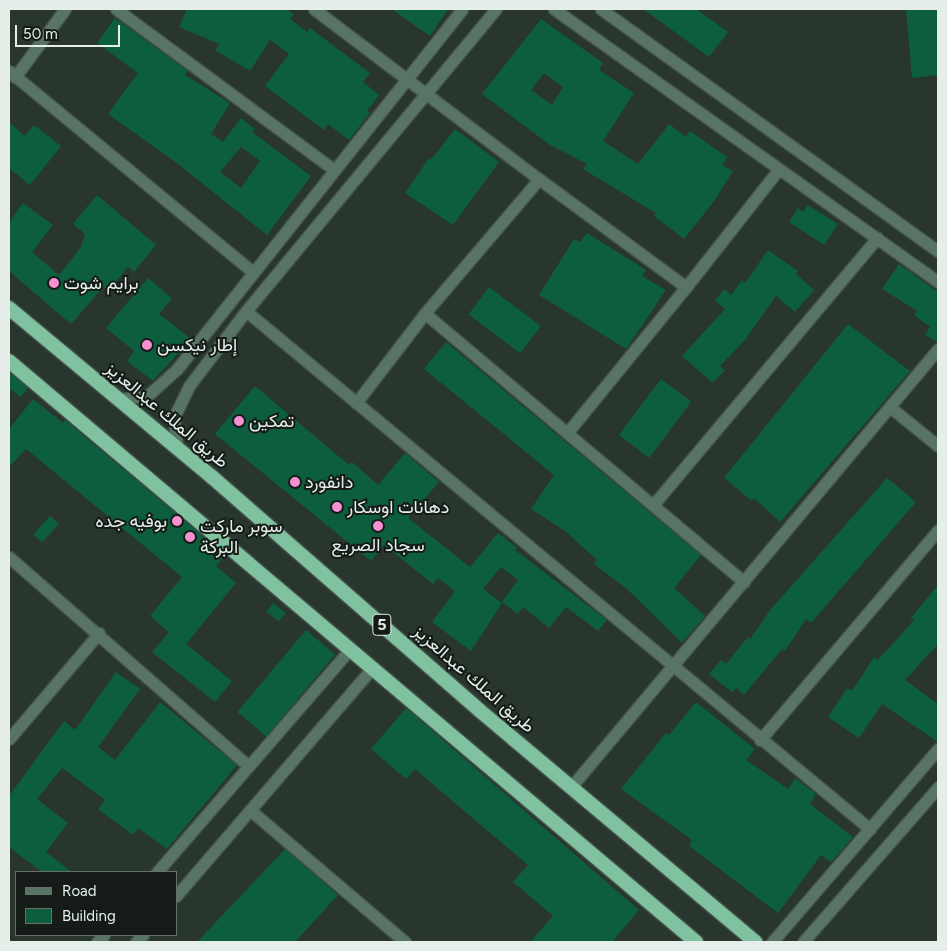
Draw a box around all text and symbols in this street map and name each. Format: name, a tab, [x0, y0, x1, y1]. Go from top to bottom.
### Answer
scale bar	[18, 15, 122, 47]
text: 50 m	[23, 25, 58, 43]
place label: برايم شوت	[64, 272, 139, 294]
marker: برايم شوت	[48, 277, 60, 289]
place label: إطار نيكسن	[157, 334, 237, 356]
marker: إطار نيكسن	[141, 339, 153, 351]
street label: طريق الملك عبدالعزيز	[101, 357, 233, 473]
place label: تمكين	[249, 410, 294, 432]
marker: تمكين	[233, 415, 245, 427]
place label: دانفورد	[305, 471, 353, 493]
marker: دانفورد	[289, 476, 301, 488]
place label: دهانات اوسكار	[347, 496, 449, 518]
marker: دهانات اوسكار	[331, 501, 343, 513]
place label: بوفيه جده	[95, 510, 167, 532]
marker: بوفيه جده	[171, 515, 183, 527]
place label: سوبر ماركت البركة	[200, 516, 282, 558]
marker: سجاد الصريع	[372, 520, 384, 532]
marker: سوبر ماركت البركة	[184, 531, 196, 543]
place label: سجاد الصريع	[331, 534, 425, 556]
road number: 5	[372, 612, 392, 638]
street label: طريق الملك عبدالعزيز	[409, 620, 539, 738]
legend	[15, 871, 178, 936]
text: Road	[62, 882, 97, 900]
text: Building	[62, 907, 116, 925]

